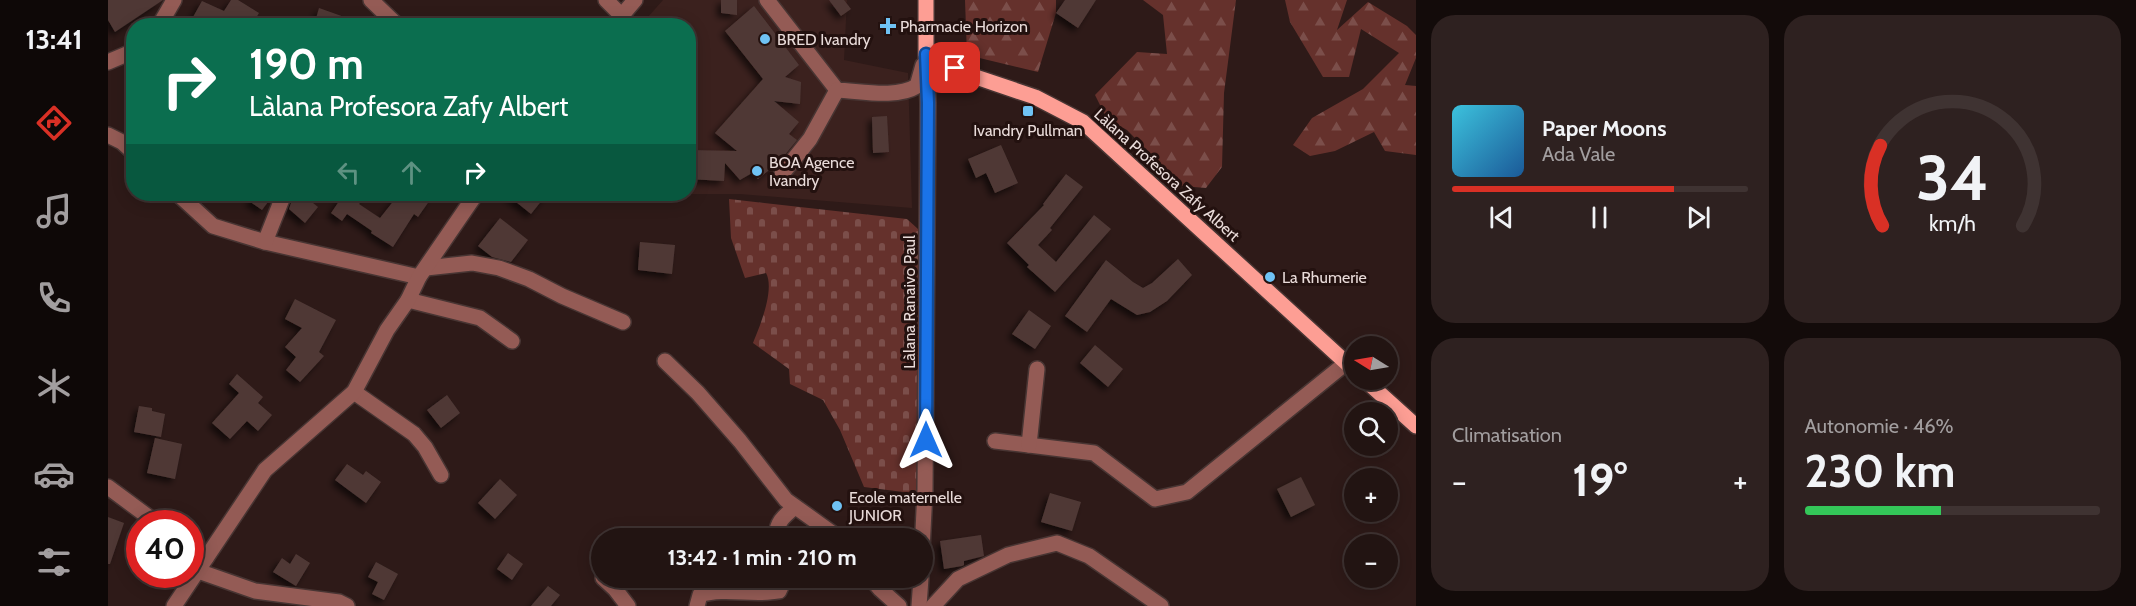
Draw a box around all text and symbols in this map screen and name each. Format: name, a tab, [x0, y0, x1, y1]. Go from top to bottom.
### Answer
place label: Pharmacie Horizon	[900, 17, 1028, 36]
marker: Pharmacie Horizon	[881, 19, 895, 33]
text: 13:41	[25, 23, 83, 56]
place label: BRED Ivandry	[777, 30, 871, 49]
marker: BRED Ivandry	[758, 32, 772, 46]
text: 190 m	[249, 38, 364, 90]
icon: right	[150, 42, 228, 120]
pin	[929, 42, 980, 93]
icon: arrive	[938, 51, 971, 84]
text: Làlana Profesora Zafy Albert	[249, 90, 568, 123]
icon: directions	[33, 102, 75, 144]
marker: Ivandry Pullman	[1021, 104, 1035, 118]
street label: Làlana Profesora Zafy Albert	[1090, 105, 1244, 246]
text: Paper Moons	[1542, 115, 1666, 142]
place label: Ivandry Pullman	[973, 121, 1083, 140]
text: 34	[1916, 140, 1988, 216]
text: Ada Vale	[1542, 142, 1615, 166]
place label: BOA Agence Ivandry	[769, 153, 854, 190]
icon: left	[332, 156, 365, 189]
icon: ahead	[395, 156, 428, 189]
icon: right	[458, 156, 491, 189]
marker: BOA Agence Ivandry	[750, 164, 764, 178]
icon: music	[33, 190, 75, 232]
icon: previous	[1485, 201, 1518, 234]
icon: pause	[1583, 201, 1616, 234]
icon: next	[1682, 201, 1715, 234]
text: km/h	[1929, 211, 1976, 237]
street label: Làlana Ranaivo Paul	[900, 235, 919, 369]
place label: La Rhumerie	[1282, 268, 1367, 287]
marker: La Rhumerie	[1263, 270, 1277, 284]
icon: phone	[33, 277, 75, 319]
north arrow	[1344, 336, 1398, 390]
map controls	[1344, 336, 1398, 588]
icon: climate	[33, 365, 75, 407]
button: search	[1344, 402, 1398, 456]
position arrow	[894, 408, 958, 472]
text: Autonomie · 46%	[1805, 414, 1954, 438]
text: Climatisation	[1452, 423, 1562, 447]
text: 230 km	[1805, 444, 1955, 498]
icon: car	[33, 453, 75, 495]
text: 19°	[1572, 453, 1627, 507]
text: −	[1452, 461, 1467, 501]
text: +	[1733, 461, 1748, 501]
button: +	[1344, 468, 1398, 522]
place label: Ecole maternelle JUNIOR	[848, 488, 962, 525]
marker: Ecole maternelle JUNIOR	[830, 499, 844, 513]
speed limit sign: 40	[126, 510, 204, 588]
button: −	[1344, 534, 1398, 588]
icon: filters	[33, 541, 75, 583]
text: 13:42 · 1 min · 210 m	[667, 544, 857, 571]

